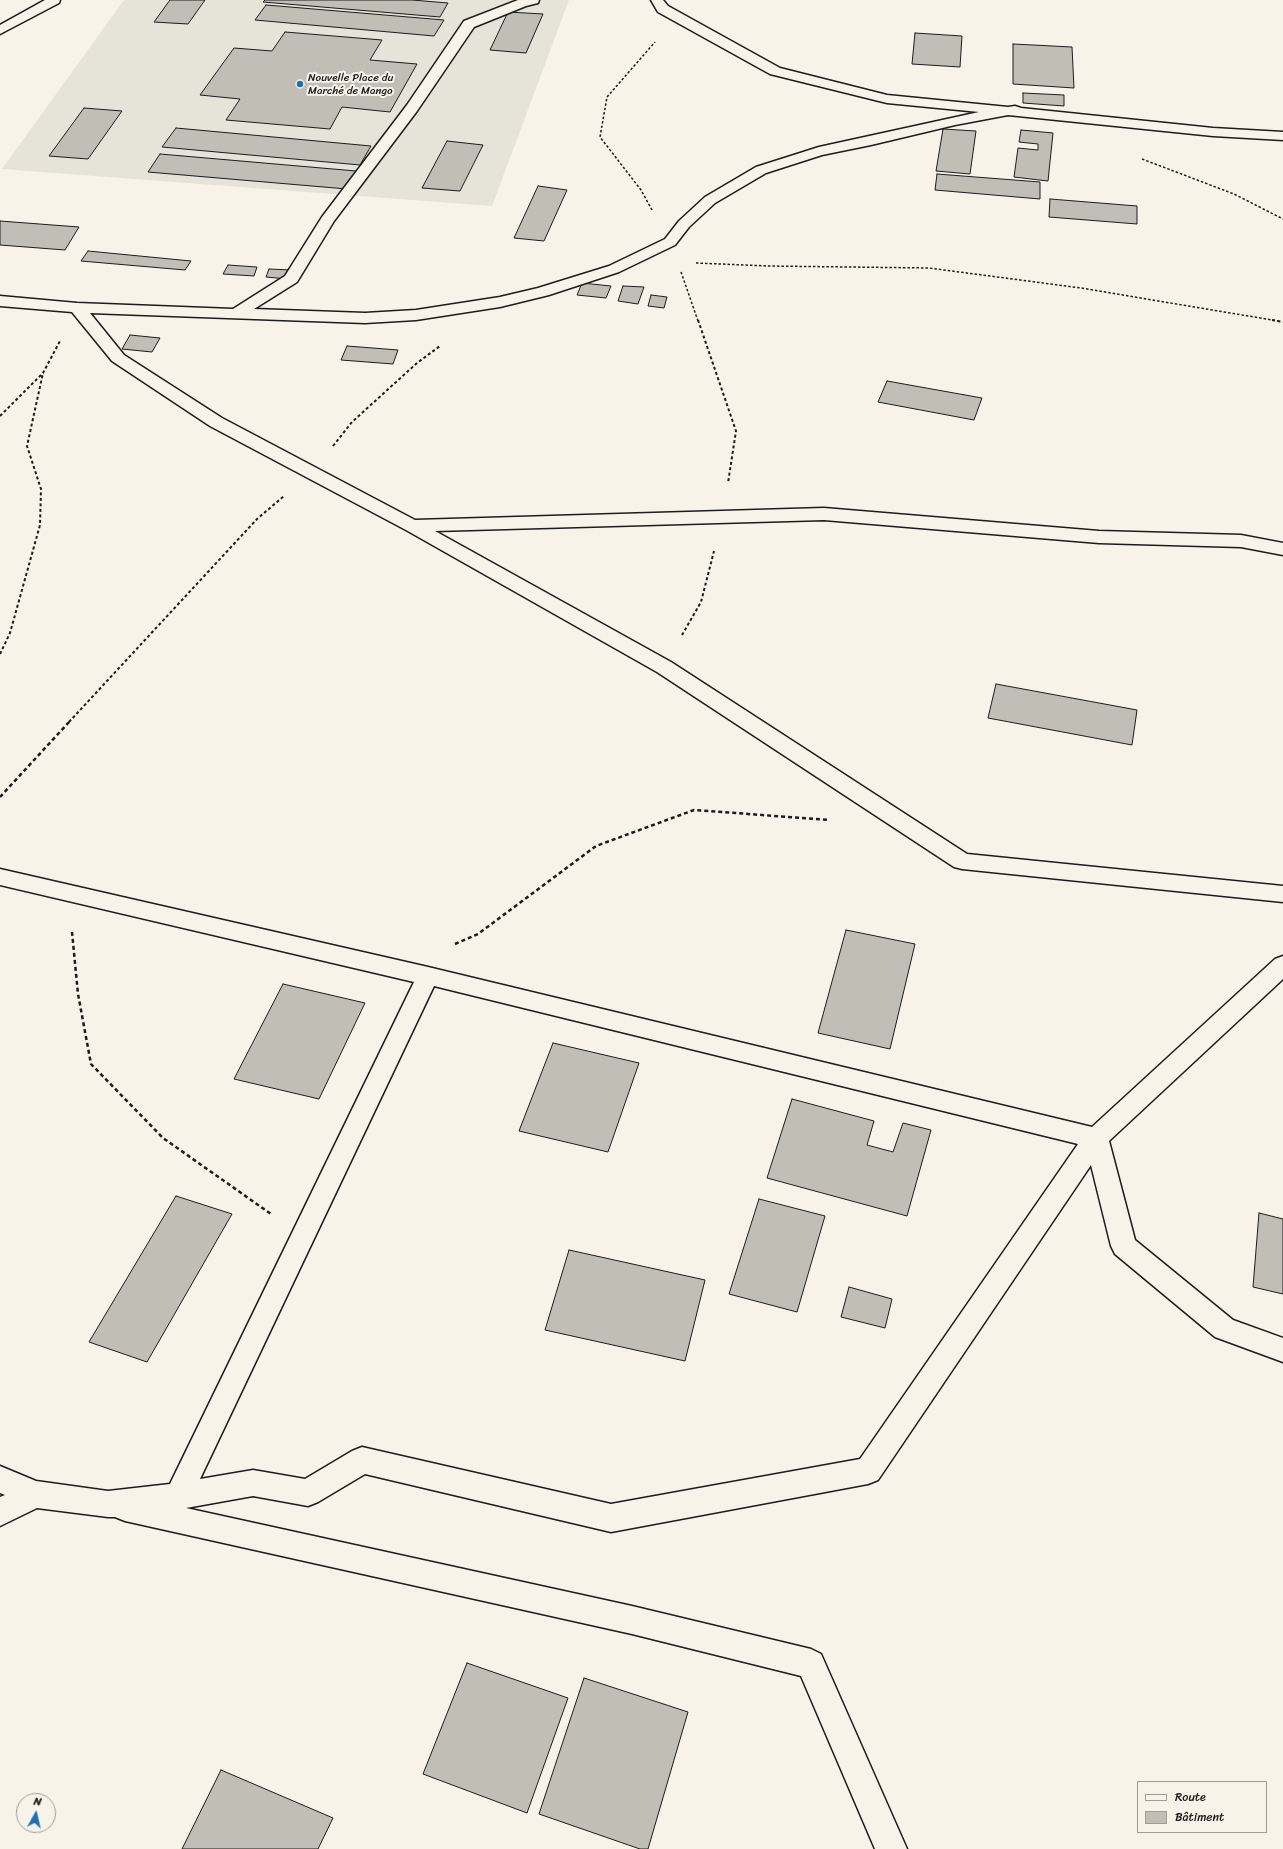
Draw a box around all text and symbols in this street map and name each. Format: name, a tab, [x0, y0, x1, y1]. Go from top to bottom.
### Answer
place label: Nouvelle Place du Marché de Mango	[308, 71, 393, 97]
marker: Nouvelle Place du Marché de Mango	[295, 79, 305, 89]
legend	[1137, 1781, 1267, 1833]
text: Route	[1175, 1786, 1206, 1808]
text: N	[33, 1792, 43, 1812]
north arrow	[16, 1793, 56, 1833]
text: Bâtiment	[1175, 1806, 1224, 1828]

